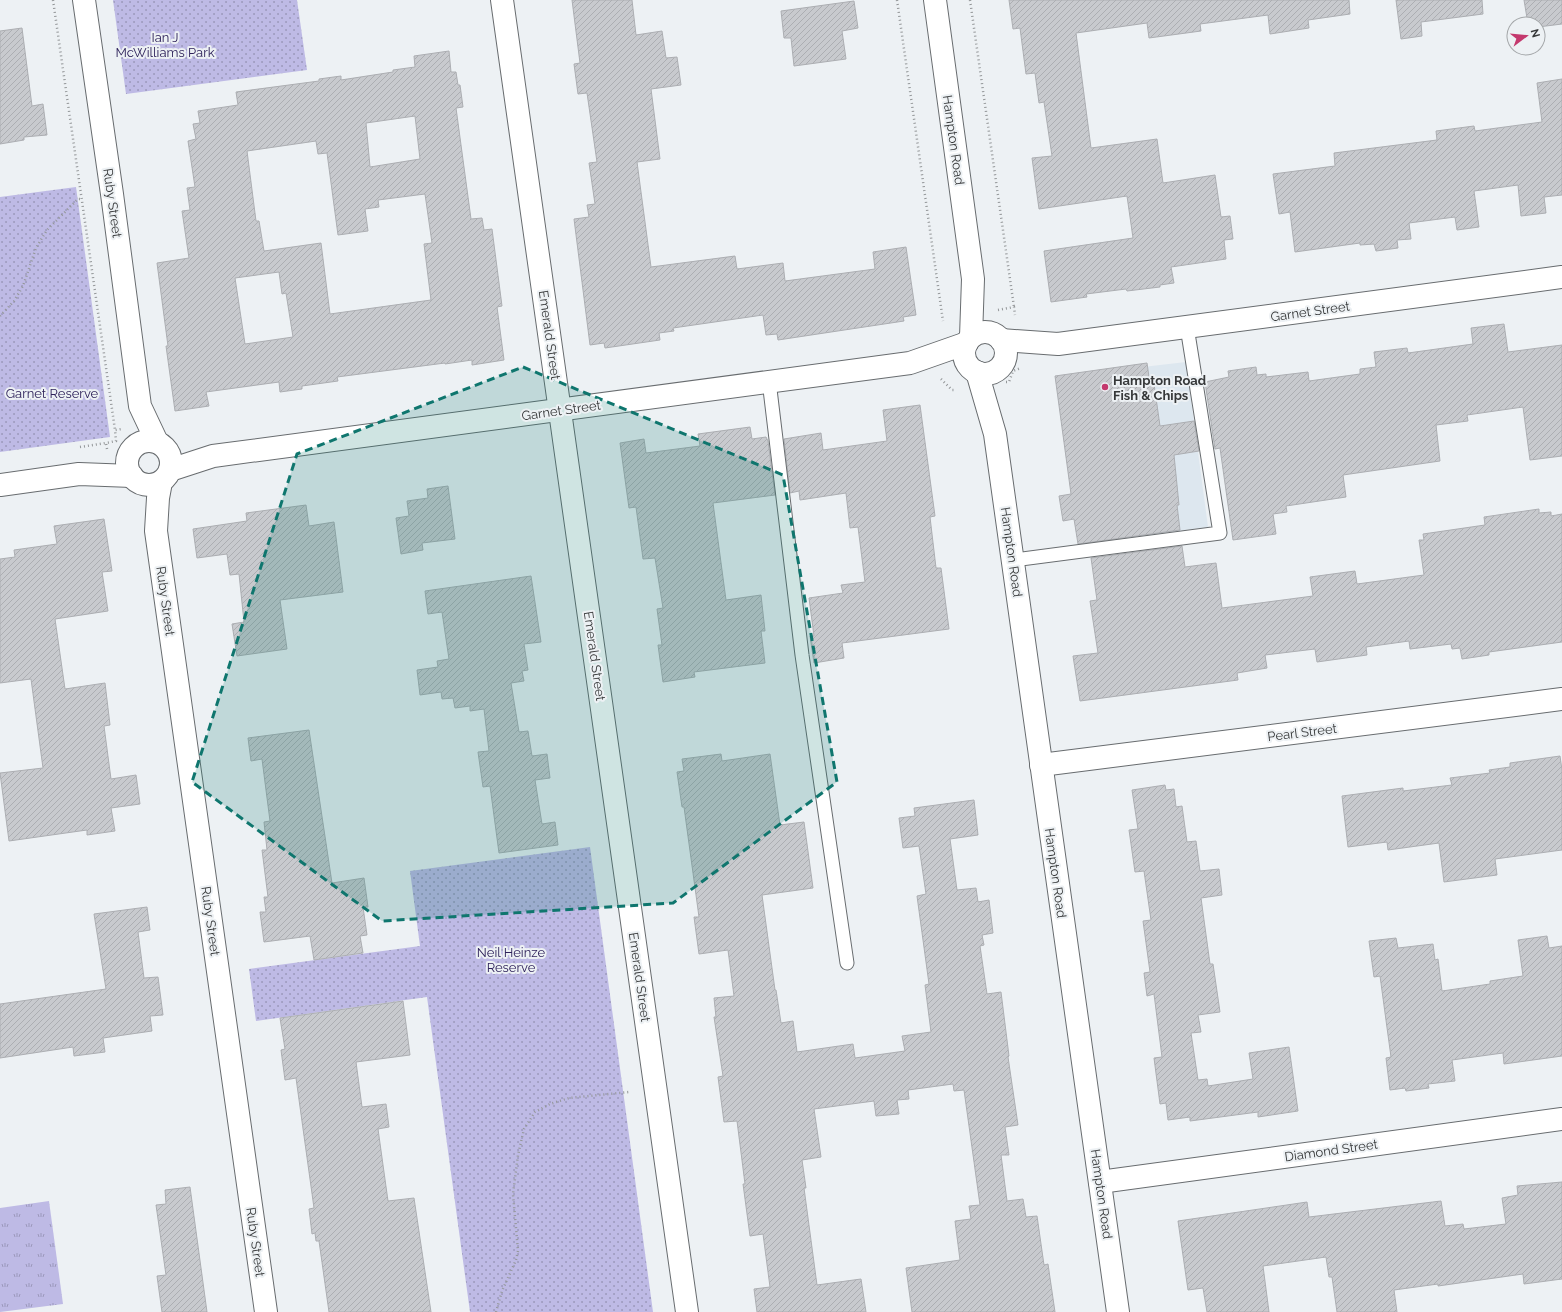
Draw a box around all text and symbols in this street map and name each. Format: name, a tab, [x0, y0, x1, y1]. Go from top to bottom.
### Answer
north arrow	[1506, 16, 1546, 56]
text: N	[1528, 28, 1543, 39]
park label: Ian J McWilliams Park	[115, 30, 215, 60]
street label: Hampton Road	[940, 94, 967, 186]
street label: Ruby Street	[100, 167, 125, 239]
street label: Emerald Street	[536, 289, 563, 381]
street label: Garnet Street	[1270, 298, 1351, 324]
place label: Hampton Road Fish & Chips	[1113, 373, 1206, 403]
marker: Hampton Road Fish & Chips	[1100, 382, 1110, 392]
park label: Garnet Reserve	[6, 386, 99, 401]
street label: Garnet Street	[521, 397, 602, 423]
street label: Hampton Road	[998, 506, 1025, 598]
street label: Ruby Street	[153, 565, 178, 637]
street label: Emerald Street	[581, 610, 608, 702]
street label: Pearl Street	[1267, 721, 1338, 744]
street label: Hampton Road	[1042, 827, 1069, 919]
street label: Ruby Street	[198, 885, 223, 957]
street label: Emerald Street	[626, 931, 653, 1023]
park label: Neil Heinze Reserve	[477, 945, 545, 975]
street label: Diamond Street	[1284, 1136, 1379, 1164]
street label: Hampton Road	[1088, 1148, 1115, 1240]
street label: Ruby Street	[243, 1206, 268, 1278]

